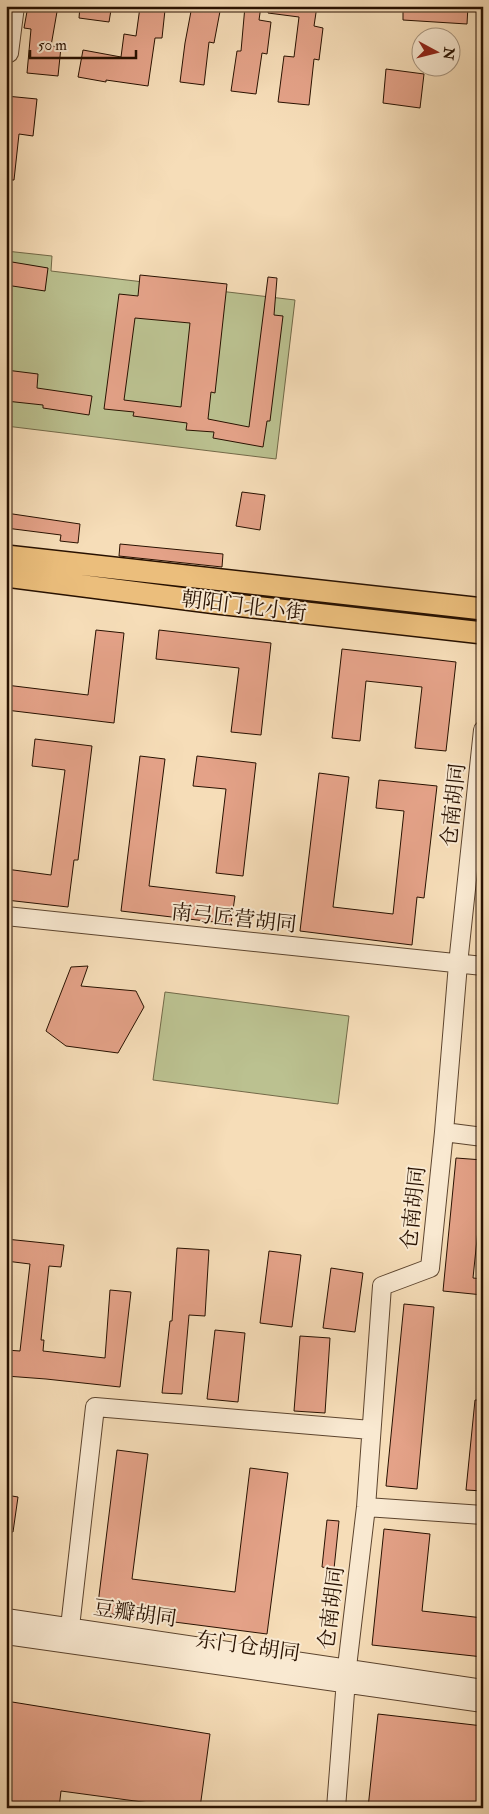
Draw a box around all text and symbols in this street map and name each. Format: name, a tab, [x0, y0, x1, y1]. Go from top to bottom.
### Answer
scale bar	[30, 28, 136, 60]
north arrow	[412, 28, 462, 78]
text: 50 m	[38, 36, 67, 55]
text: N	[439, 45, 458, 61]
street label: 朝阳门北小街	[180, 585, 308, 628]
street label: 仓南胡同	[436, 762, 471, 848]
street label: 南弓匠营胡同	[170, 898, 298, 939]
street label: 仓南胡同	[396, 1165, 431, 1251]
street label: 仓南胡同	[313, 1565, 350, 1651]
street label: 豆瓣胡同	[91, 1594, 178, 1633]
street label: 东门仓胡同	[194, 1626, 302, 1667]

